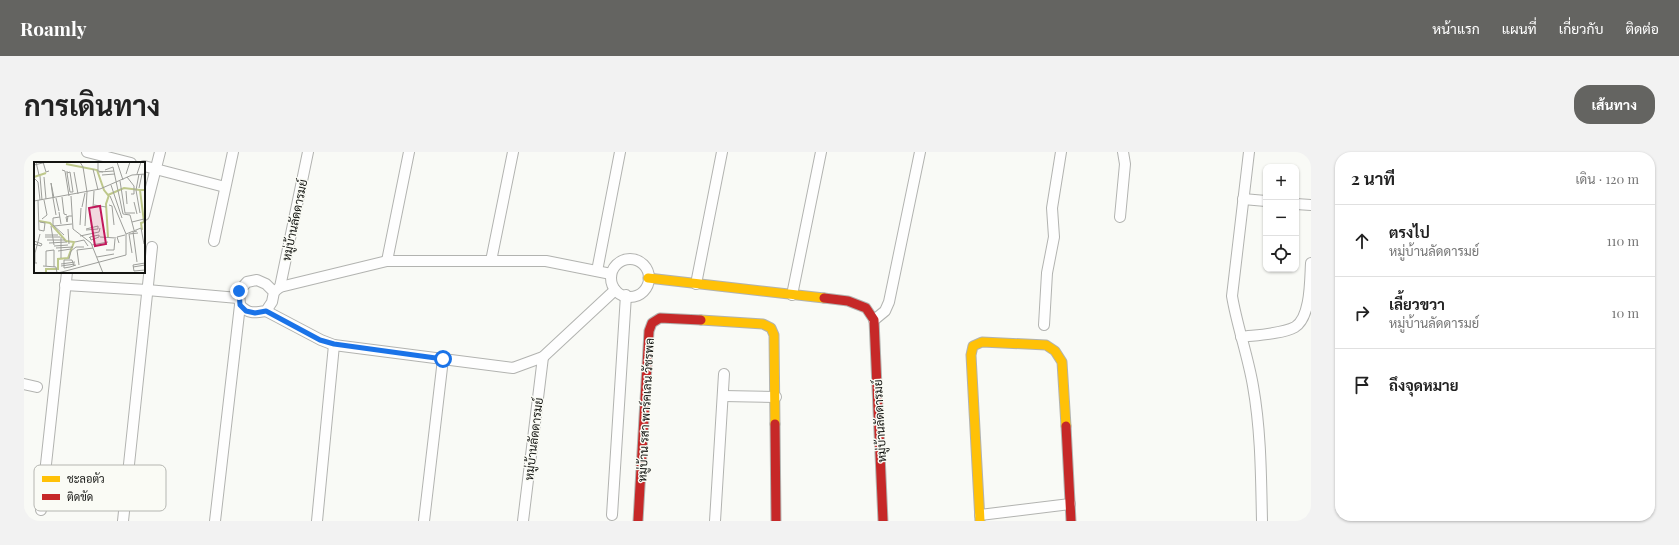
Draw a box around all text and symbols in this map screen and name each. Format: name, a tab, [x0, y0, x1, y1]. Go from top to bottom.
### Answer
text: Roamly	[20, 15, 87, 41]
text: หน้าแรก	[1432, 19, 1480, 38]
text: แผนที่	[1502, 19, 1537, 38]
text: เกี่ยวกับ	[1559, 19, 1603, 38]
text: ติดต่อ	[1625, 19, 1659, 38]
button: เส้นทาง	[1574, 85, 1655, 124]
text: การเดินทาง	[24, 86, 160, 123]
inset map	[34, 162, 145, 273]
map controls	[1263, 164, 1299, 272]
button: +	[1263, 164, 1299, 200]
text: 2 นาที	[1351, 167, 1395, 189]
text: เดิน · 120 m	[1575, 170, 1639, 187]
street label: หมู่บ้านลัดดารมย์	[278, 178, 311, 263]
button: −	[1263, 200, 1299, 236]
text: ตรงไป	[1389, 222, 1430, 242]
icon: ahead	[1351, 230, 1373, 252]
text: 110 m	[1607, 232, 1639, 249]
button: locate	[1263, 236, 1299, 272]
text: หมู่บ้านลัดดารมย์	[1389, 242, 1479, 259]
route end	[230, 282, 248, 300]
text: เลี้ยวขวา	[1389, 294, 1445, 314]
icon: right	[1351, 302, 1373, 324]
text: 10 m	[1612, 304, 1639, 321]
text: หมู่บ้านลัดดารมย์	[1389, 314, 1479, 331]
street label: หมู่บ้าน รสา พาร์คเลน วัชรพล	[633, 337, 658, 483]
route start	[434, 350, 452, 368]
icon: arrive	[1351, 374, 1373, 396]
text: ถึงจุดหมาย	[1389, 375, 1459, 395]
street label: หมู่บ้านลัดดารมย์	[869, 379, 890, 463]
street label: หมู่บ้านลัดดารมย์	[520, 397, 547, 481]
legend	[34, 465, 166, 511]
text: ชะลอตัว	[67, 471, 105, 486]
text: ติดขัด	[67, 489, 93, 504]

